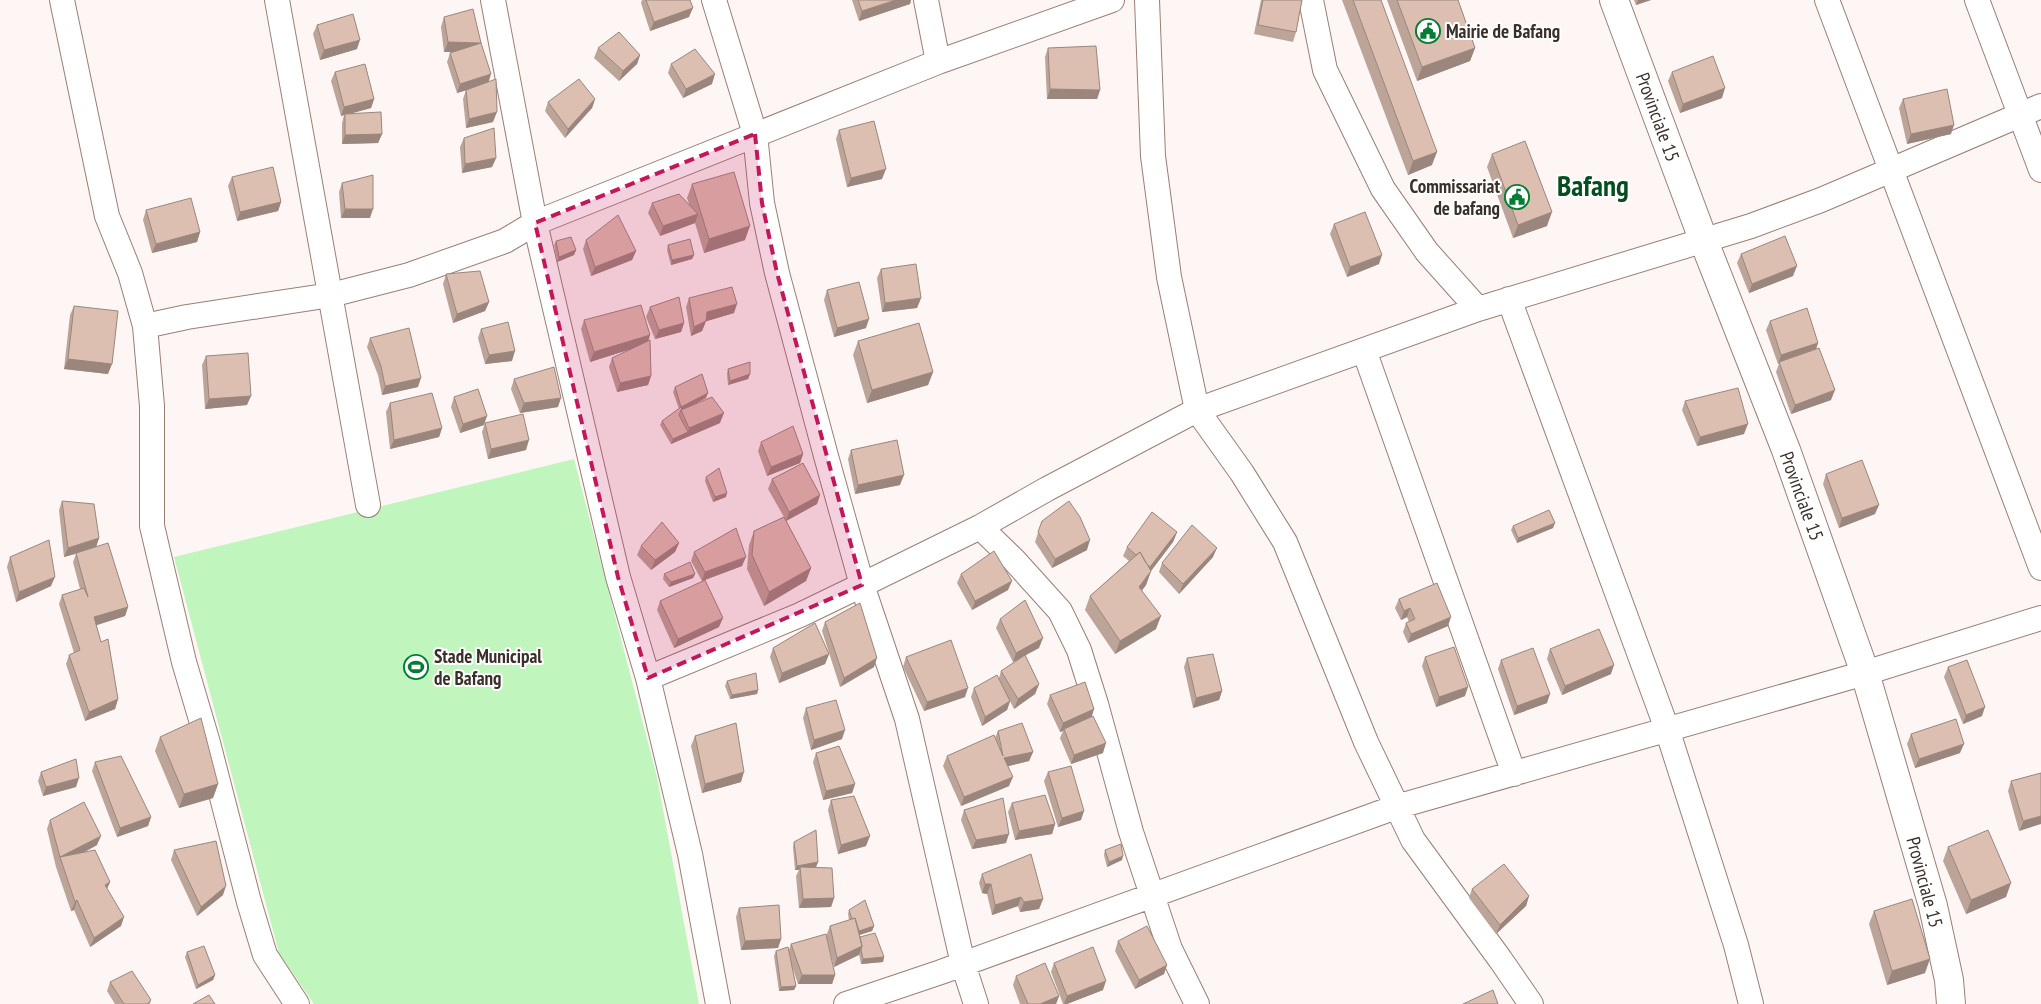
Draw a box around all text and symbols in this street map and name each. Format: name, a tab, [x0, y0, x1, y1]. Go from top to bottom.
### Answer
public building icon: Mairie de Bafang	[1415, 18, 1441, 44]
place label: Mairie de Bafang	[1446, 19, 1560, 43]
street label: Provinciale 15	[1631, 69, 1685, 165]
district label: Bafang	[1557, 166, 1629, 204]
place label: Commissariat de bafang	[1410, 174, 1500, 220]
public building icon: Commissariat de bafang	[1504, 184, 1530, 210]
street label: Provinciale 15	[1775, 448, 1829, 544]
place label: Stade Municipal de Bafang	[434, 644, 542, 690]
sports icon: Stade Municipal de Bafang	[403, 654, 429, 680]
street label: Provinciale 15	[1901, 834, 1949, 930]

